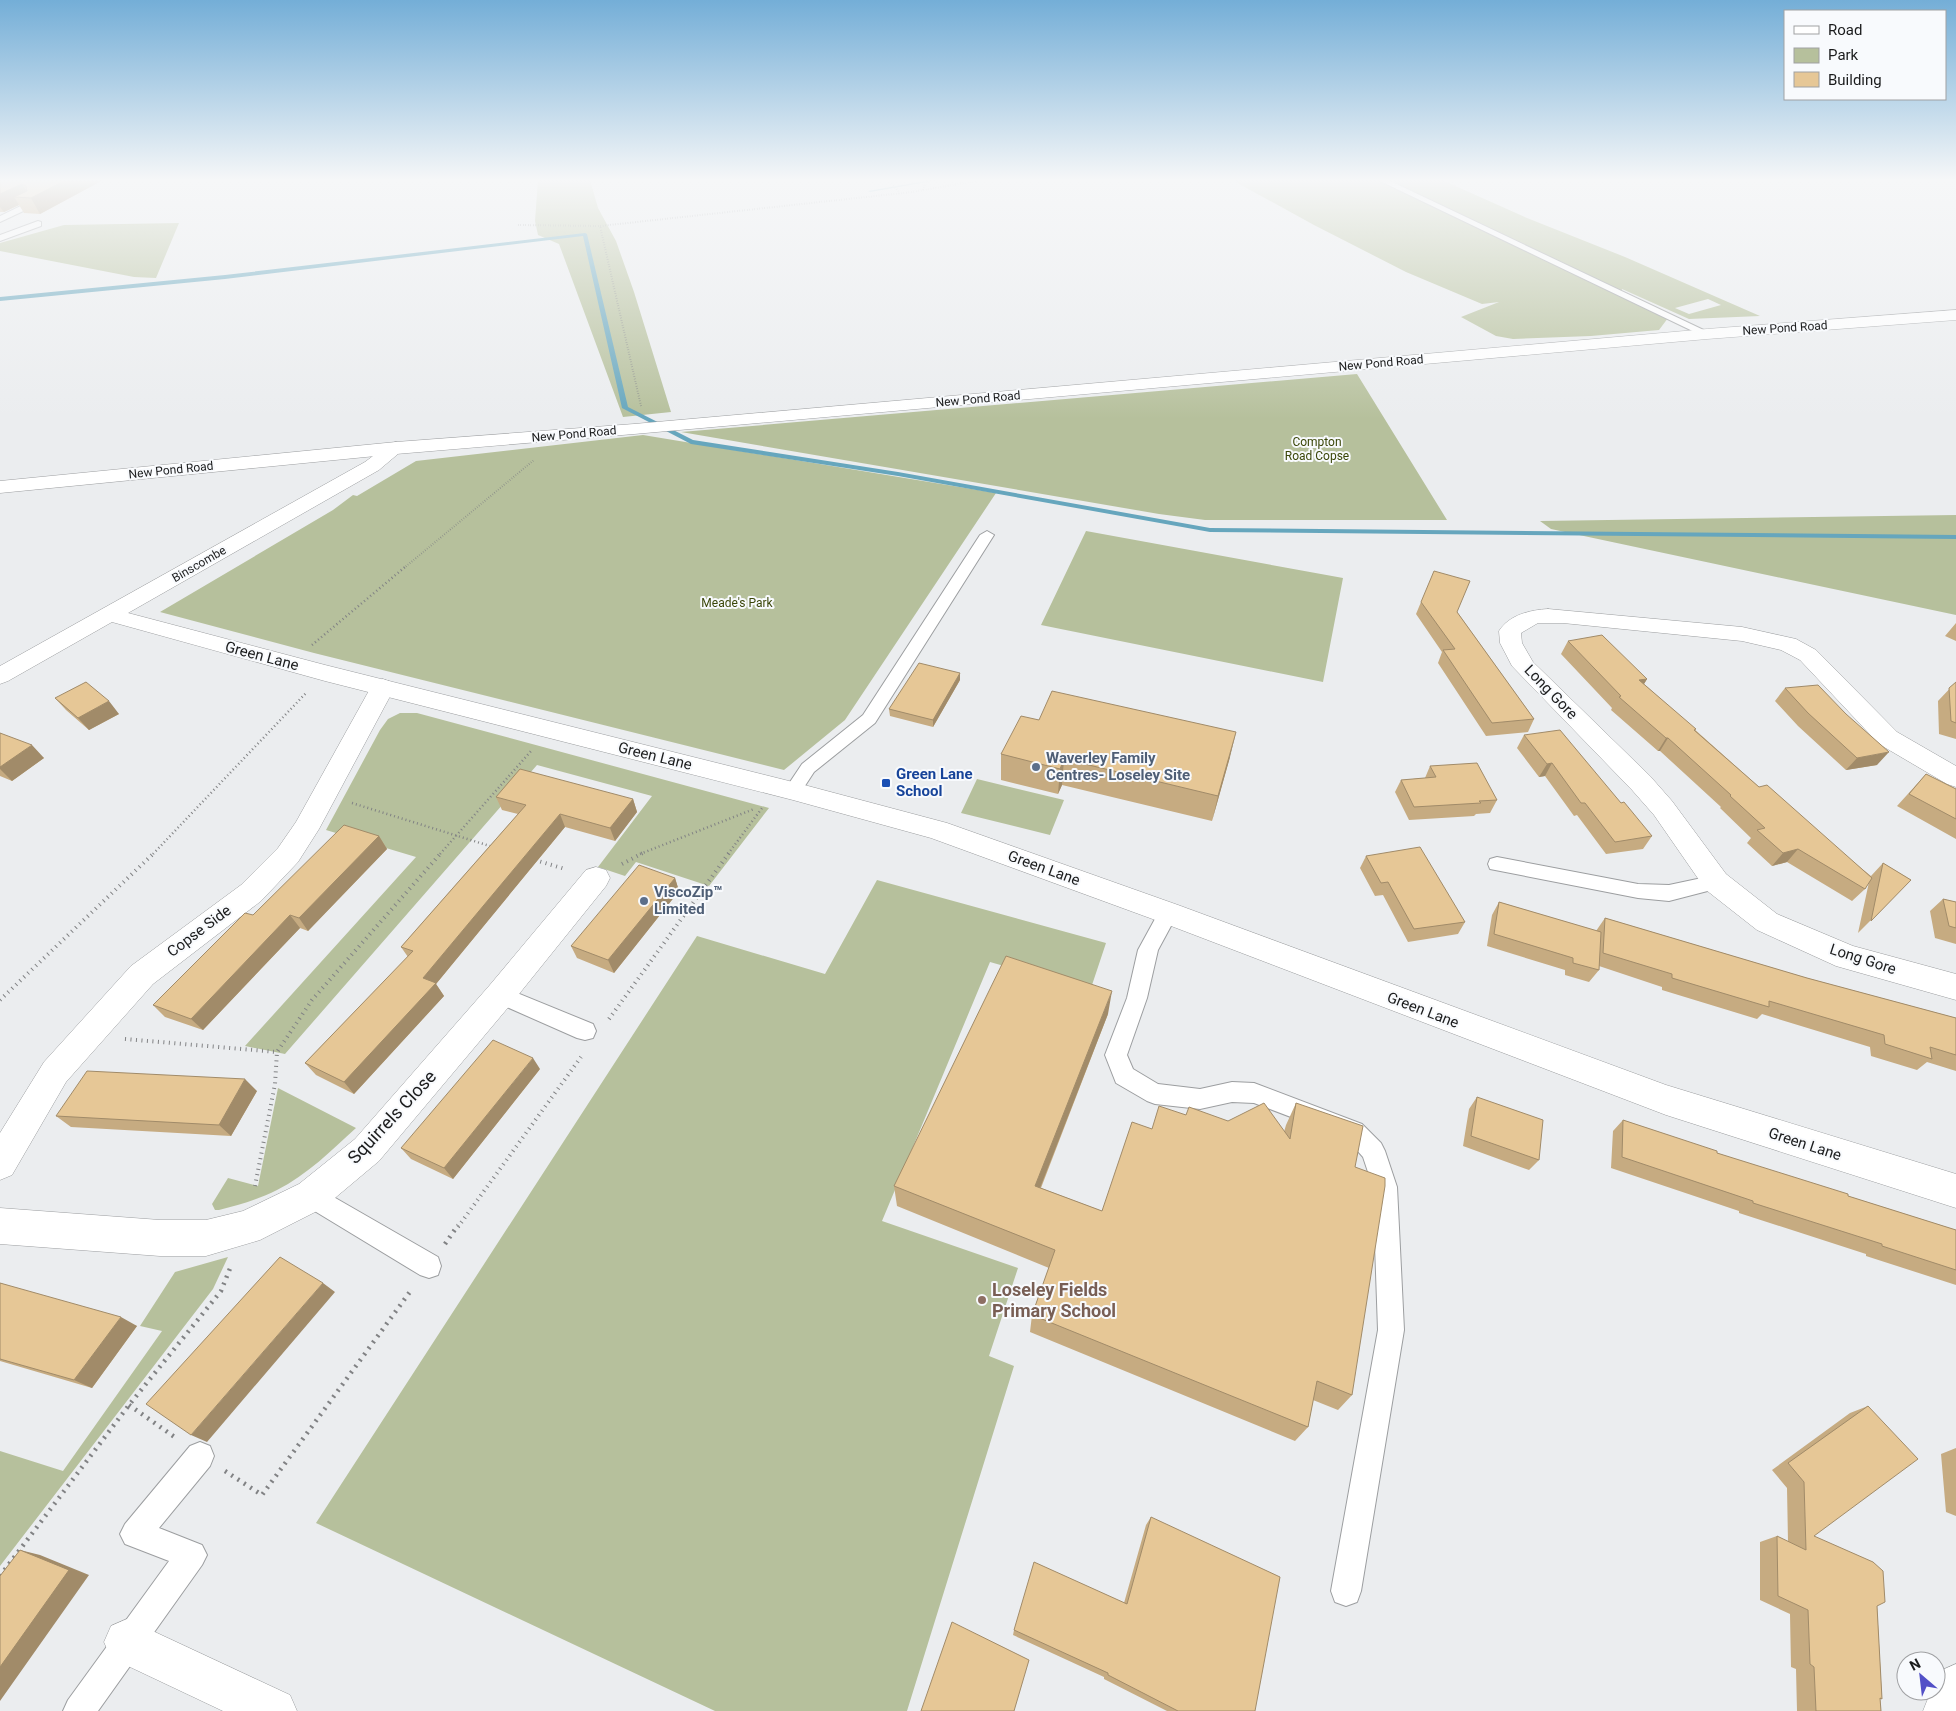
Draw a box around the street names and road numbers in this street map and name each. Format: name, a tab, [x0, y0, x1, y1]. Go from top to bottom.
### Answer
street label: New Pond Road	[1742, 318, 1828, 338]
street label: New Pond Road	[1338, 352, 1424, 374]
street label: New Pond Road	[935, 388, 1021, 410]
street label: New Pond Road	[531, 423, 617, 445]
street label: New Pond Road	[128, 459, 214, 481]
street label: Binscombe	[170, 543, 228, 585]
street label: Green Lane	[223, 638, 301, 674]
street label: Long Gore	[1521, 661, 1581, 723]
street label: Green Lane	[616, 738, 694, 774]
street label: Green Lane	[1005, 847, 1083, 889]
street label: Copse Side	[164, 901, 234, 961]
street label: Long Gore	[1828, 940, 1899, 978]
street label: Green Lane	[1385, 988, 1462, 1032]
street label: Squirrels Close	[343, 1066, 440, 1168]
street label: Green Lane	[1766, 1124, 1844, 1164]

